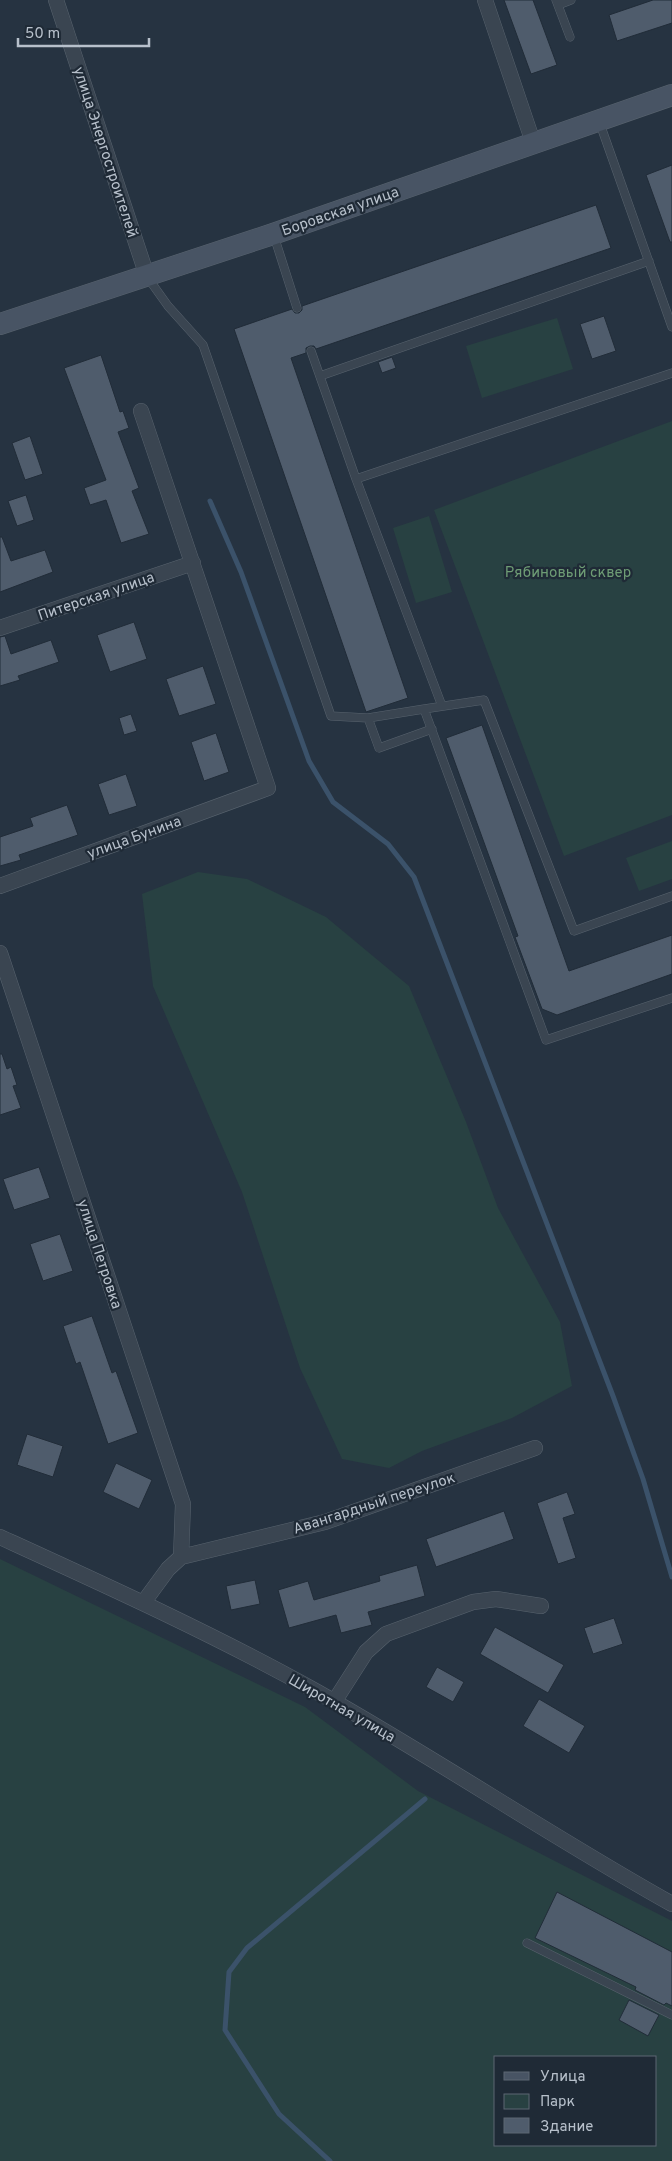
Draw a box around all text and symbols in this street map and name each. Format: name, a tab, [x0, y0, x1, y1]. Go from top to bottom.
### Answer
scale bar	[18, 15, 149, 47]
text: 50 m	[25, 25, 60, 44]
street label: улица Энергостроителей	[68, 65, 141, 240]
street label: Боровская улица	[279, 183, 402, 241]
park label: Рябиновый сквер	[505, 564, 631, 583]
street label: Питерская улица	[36, 569, 157, 626]
street label: улица Бунина	[85, 813, 184, 864]
street label: улица Петровка	[72, 1197, 125, 1312]
street label: Авангардный переулок	[291, 1469, 458, 1540]
street label: Широтная улица	[284, 1671, 398, 1748]
legend	[494, 2056, 657, 2146]
text: Улица	[540, 2068, 585, 2087]
text: Парк	[540, 2093, 575, 2112]
text: Здание	[540, 2118, 593, 2137]

